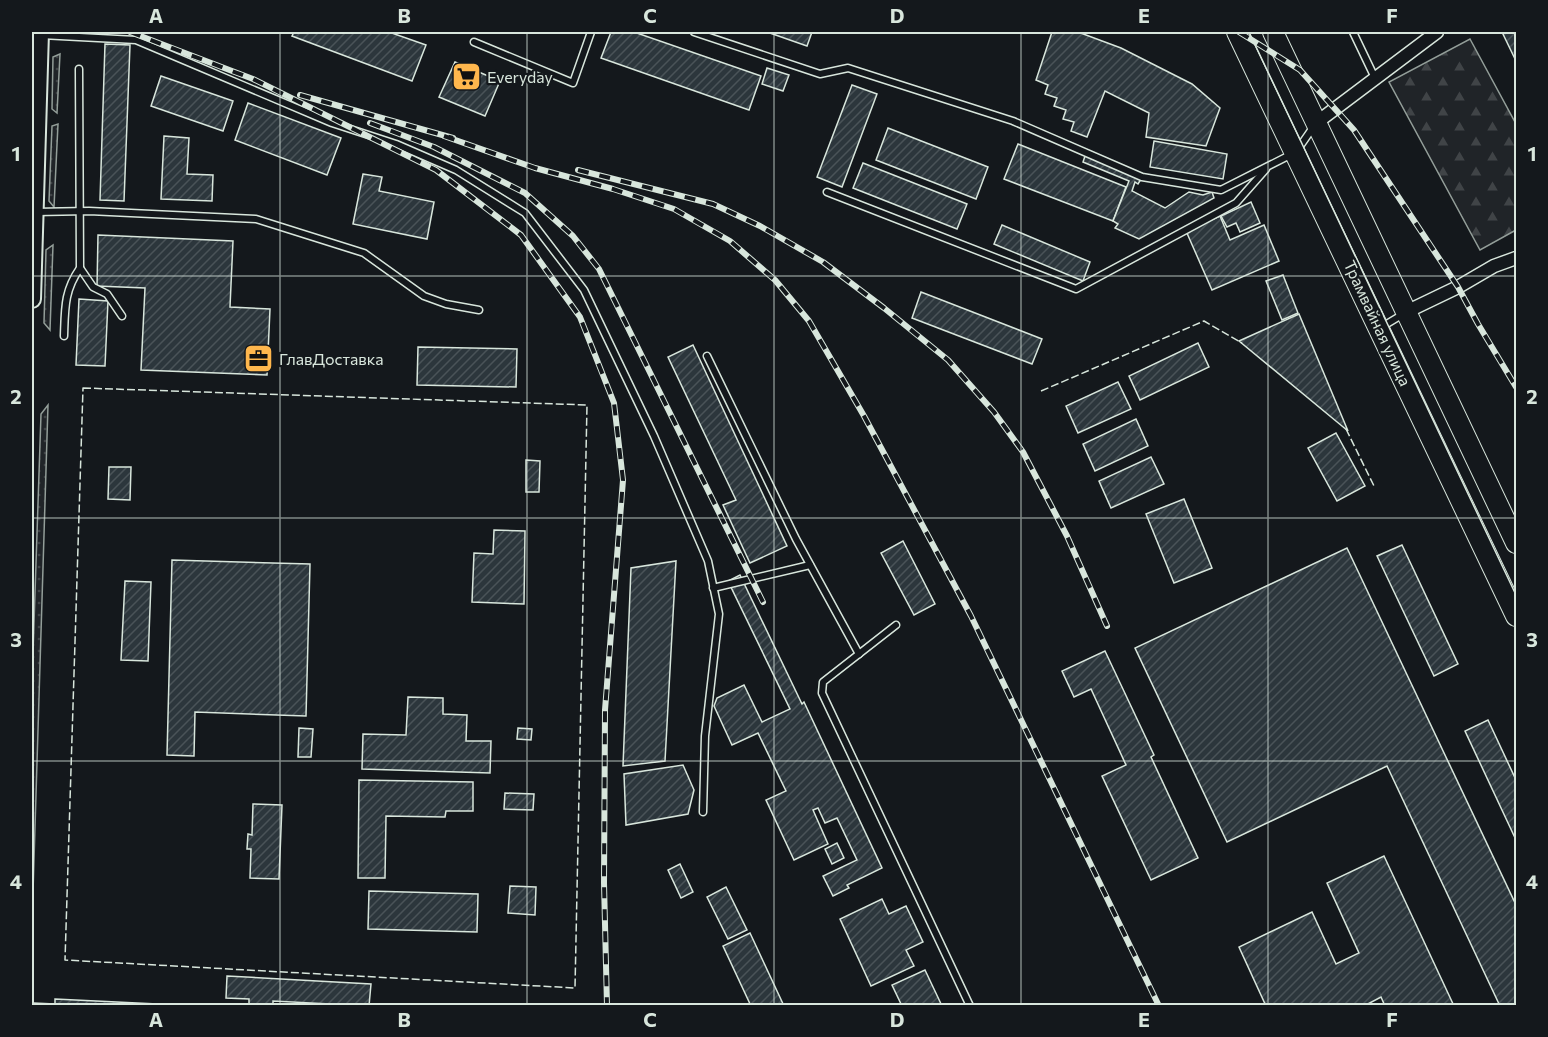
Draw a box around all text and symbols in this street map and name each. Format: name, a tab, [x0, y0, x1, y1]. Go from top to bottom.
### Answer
text: A	[149, 3, 163, 27]
text: B	[397, 3, 411, 27]
text: C	[643, 3, 657, 27]
text: D	[890, 3, 904, 27]
text: E	[1138, 3, 1150, 27]
text: F	[1386, 3, 1398, 27]
supermarket icon: Everyday	[450, 60, 482, 92]
place label: Everyday	[487, 67, 553, 86]
text: 1	[11, 141, 21, 165]
text: 1	[1527, 141, 1537, 165]
street label: Трамвайная улица	[1341, 257, 1415, 389]
office icon: ГлавДоставка	[242, 342, 274, 374]
place label: ГлавДоставка	[279, 349, 384, 368]
text: 2	[10, 384, 22, 408]
text: 2	[1526, 384, 1538, 408]
text: 3	[10, 627, 22, 651]
text: 3	[1526, 627, 1538, 651]
text: 4	[10, 869, 22, 893]
text: 4	[1526, 869, 1538, 893]
text: A	[149, 1007, 163, 1031]
text: B	[397, 1007, 411, 1031]
text: C	[643, 1007, 657, 1031]
text: D	[890, 1007, 904, 1031]
text: E	[1138, 1007, 1150, 1031]
text: F	[1386, 1007, 1398, 1031]

